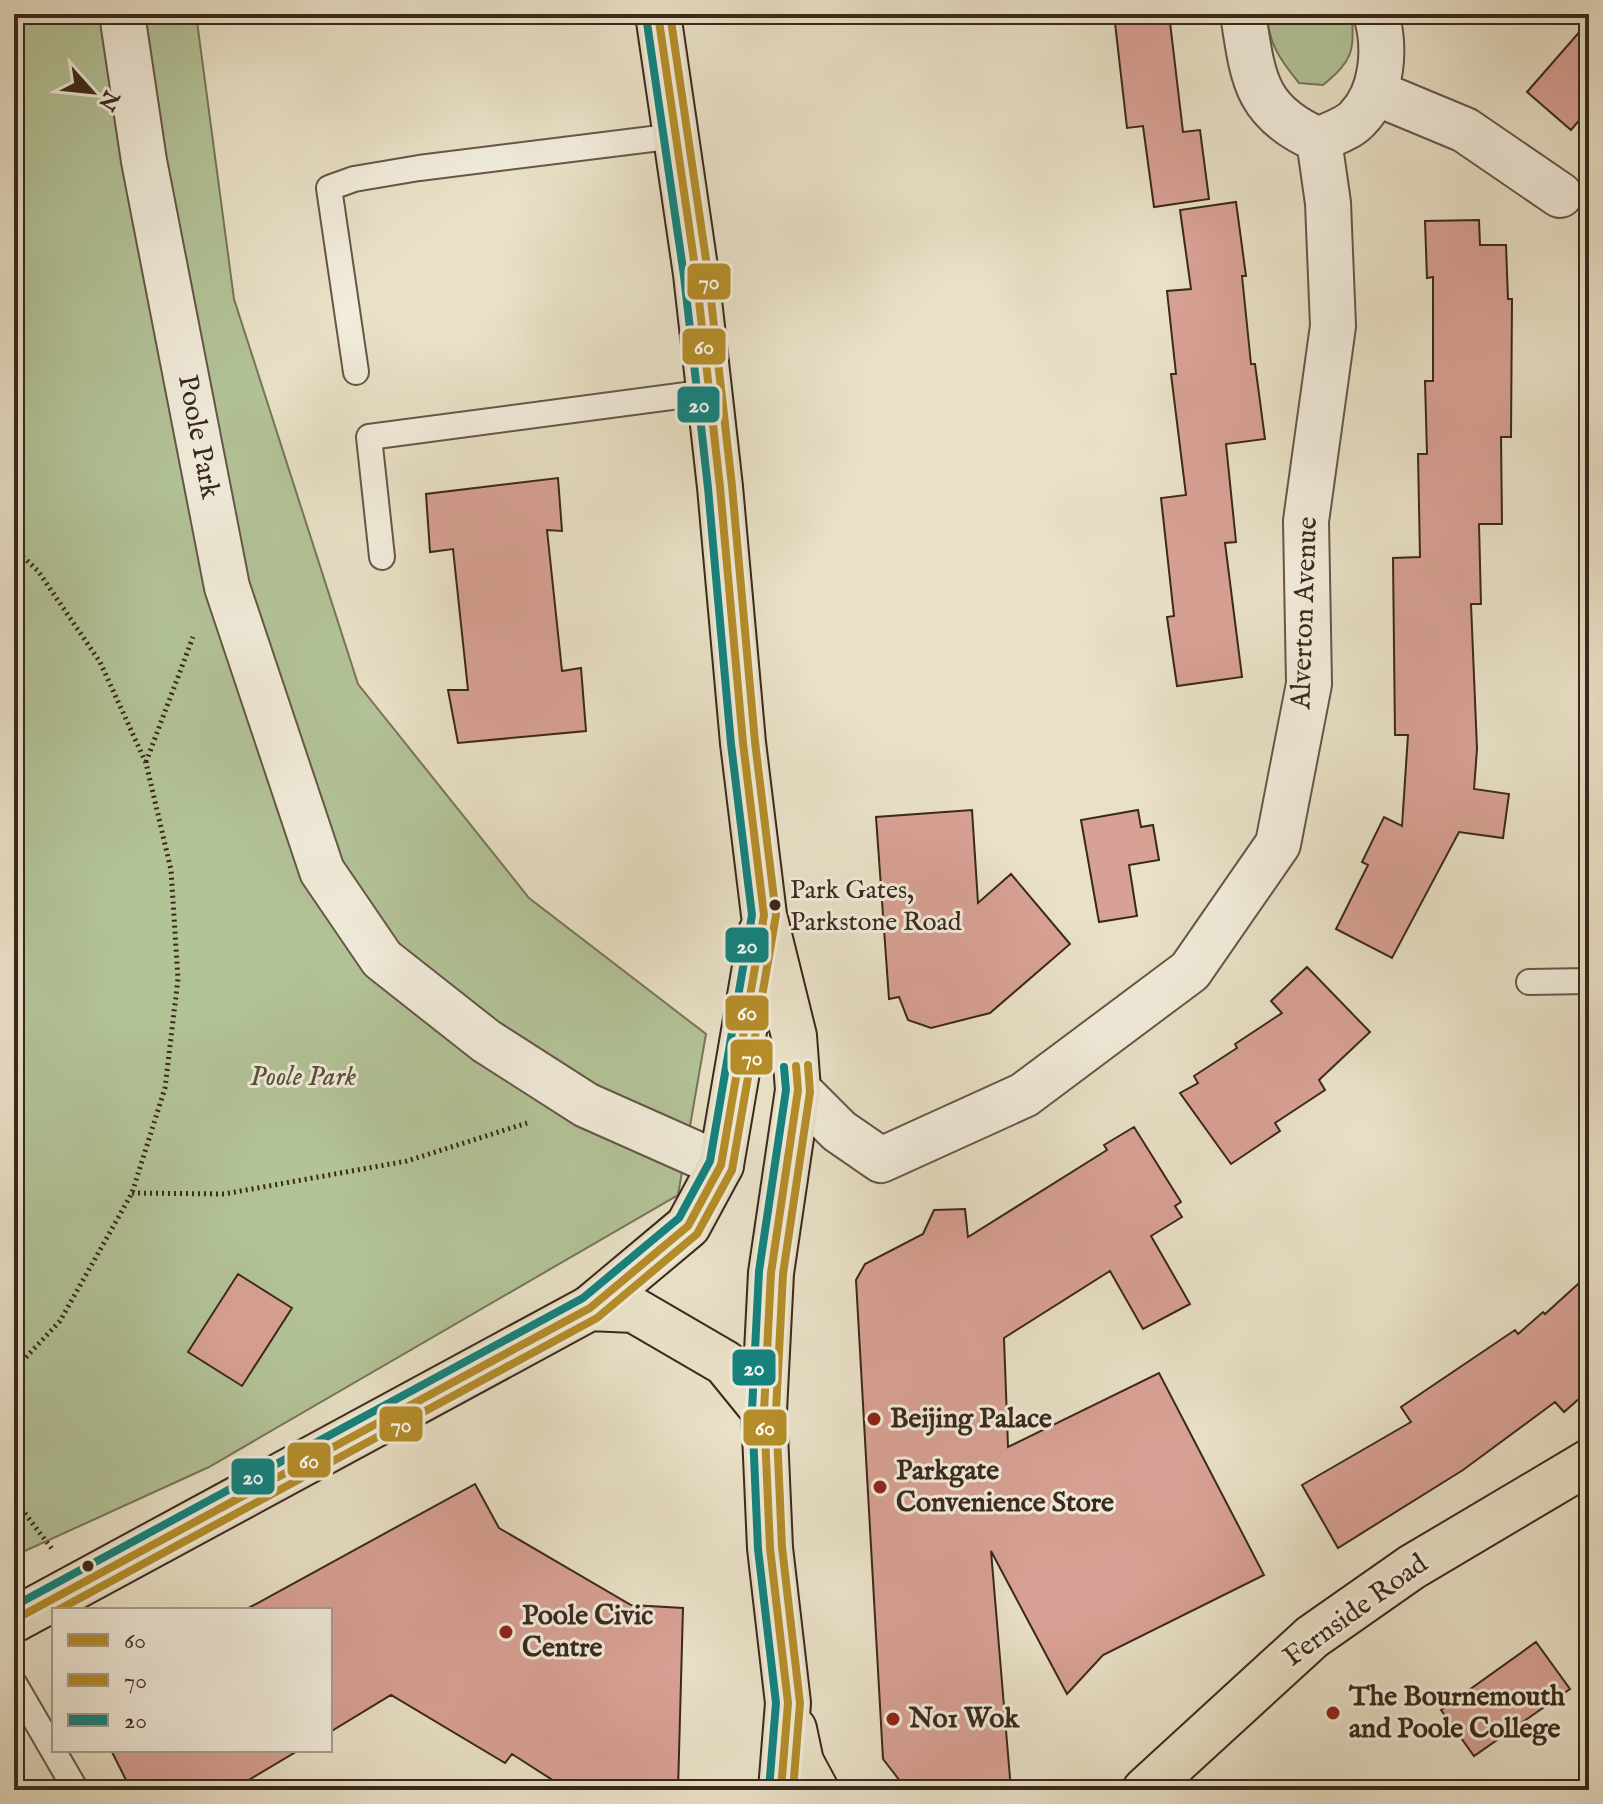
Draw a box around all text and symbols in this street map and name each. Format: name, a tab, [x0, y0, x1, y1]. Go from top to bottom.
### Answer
north arrow	[52, 52, 132, 132]
text: N	[91, 84, 125, 115]
line badge: 70	[686, 262, 732, 301]
text: 70	[698, 269, 720, 297]
line badge: 60	[681, 327, 727, 366]
text: 60	[694, 334, 714, 362]
street label: Poole Park	[169, 372, 227, 503]
line badge: 20	[676, 385, 721, 424]
text: 20	[688, 392, 710, 420]
street label: Alverton Avenue	[1284, 516, 1326, 711]
place label: Park Gates, Parkstone Road	[790, 874, 962, 939]
marker: Park Gates, Parkstone Road	[767, 897, 783, 913]
line badge: 20	[724, 926, 770, 964]
text: 20	[736, 933, 758, 961]
line badge: 60	[724, 994, 770, 1032]
text: 60	[737, 1000, 757, 1028]
line badge: 70	[729, 1038, 774, 1076]
text: 70	[741, 1045, 763, 1073]
park label: Poole Park	[250, 1060, 356, 1095]
line badge: 20	[731, 1348, 777, 1387]
text: 20	[743, 1355, 765, 1383]
place label: Beijing Palace	[890, 1402, 1052, 1437]
line badge: 70	[378, 1405, 424, 1443]
line badge: 60	[742, 1408, 788, 1447]
marker: Beijing Palace	[865, 1410, 883, 1428]
text: 70	[390, 1412, 412, 1440]
text: 60	[755, 1415, 775, 1443]
line badge: 60	[286, 1441, 332, 1479]
text: 60	[299, 1448, 319, 1476]
place label: Parkgate Convenience Store	[896, 1454, 1114, 1521]
line badge: 20	[230, 1457, 276, 1496]
text: 20	[242, 1464, 264, 1492]
marker: Parkgate Convenience Store	[871, 1478, 889, 1496]
street label: Fernside Road	[1277, 1547, 1435, 1675]
unlabelled marker	[80, 1558, 96, 1574]
place label: Poole Civic Centre	[522, 1599, 653, 1666]
legend	[52, 1608, 332, 1752]
marker: Poole Civic Centre	[497, 1623, 515, 1641]
text: 60	[124, 1626, 146, 1657]
text: 70	[124, 1666, 147, 1697]
place label: The Bournemouth and Poole College	[1348, 1680, 1566, 1747]
place label: No1 Wok	[908, 1702, 1020, 1737]
marker: The Bournemouth and Poole College	[1324, 1704, 1342, 1722]
text: 20	[124, 1706, 147, 1737]
marker: No1 Wok	[884, 1710, 902, 1728]

